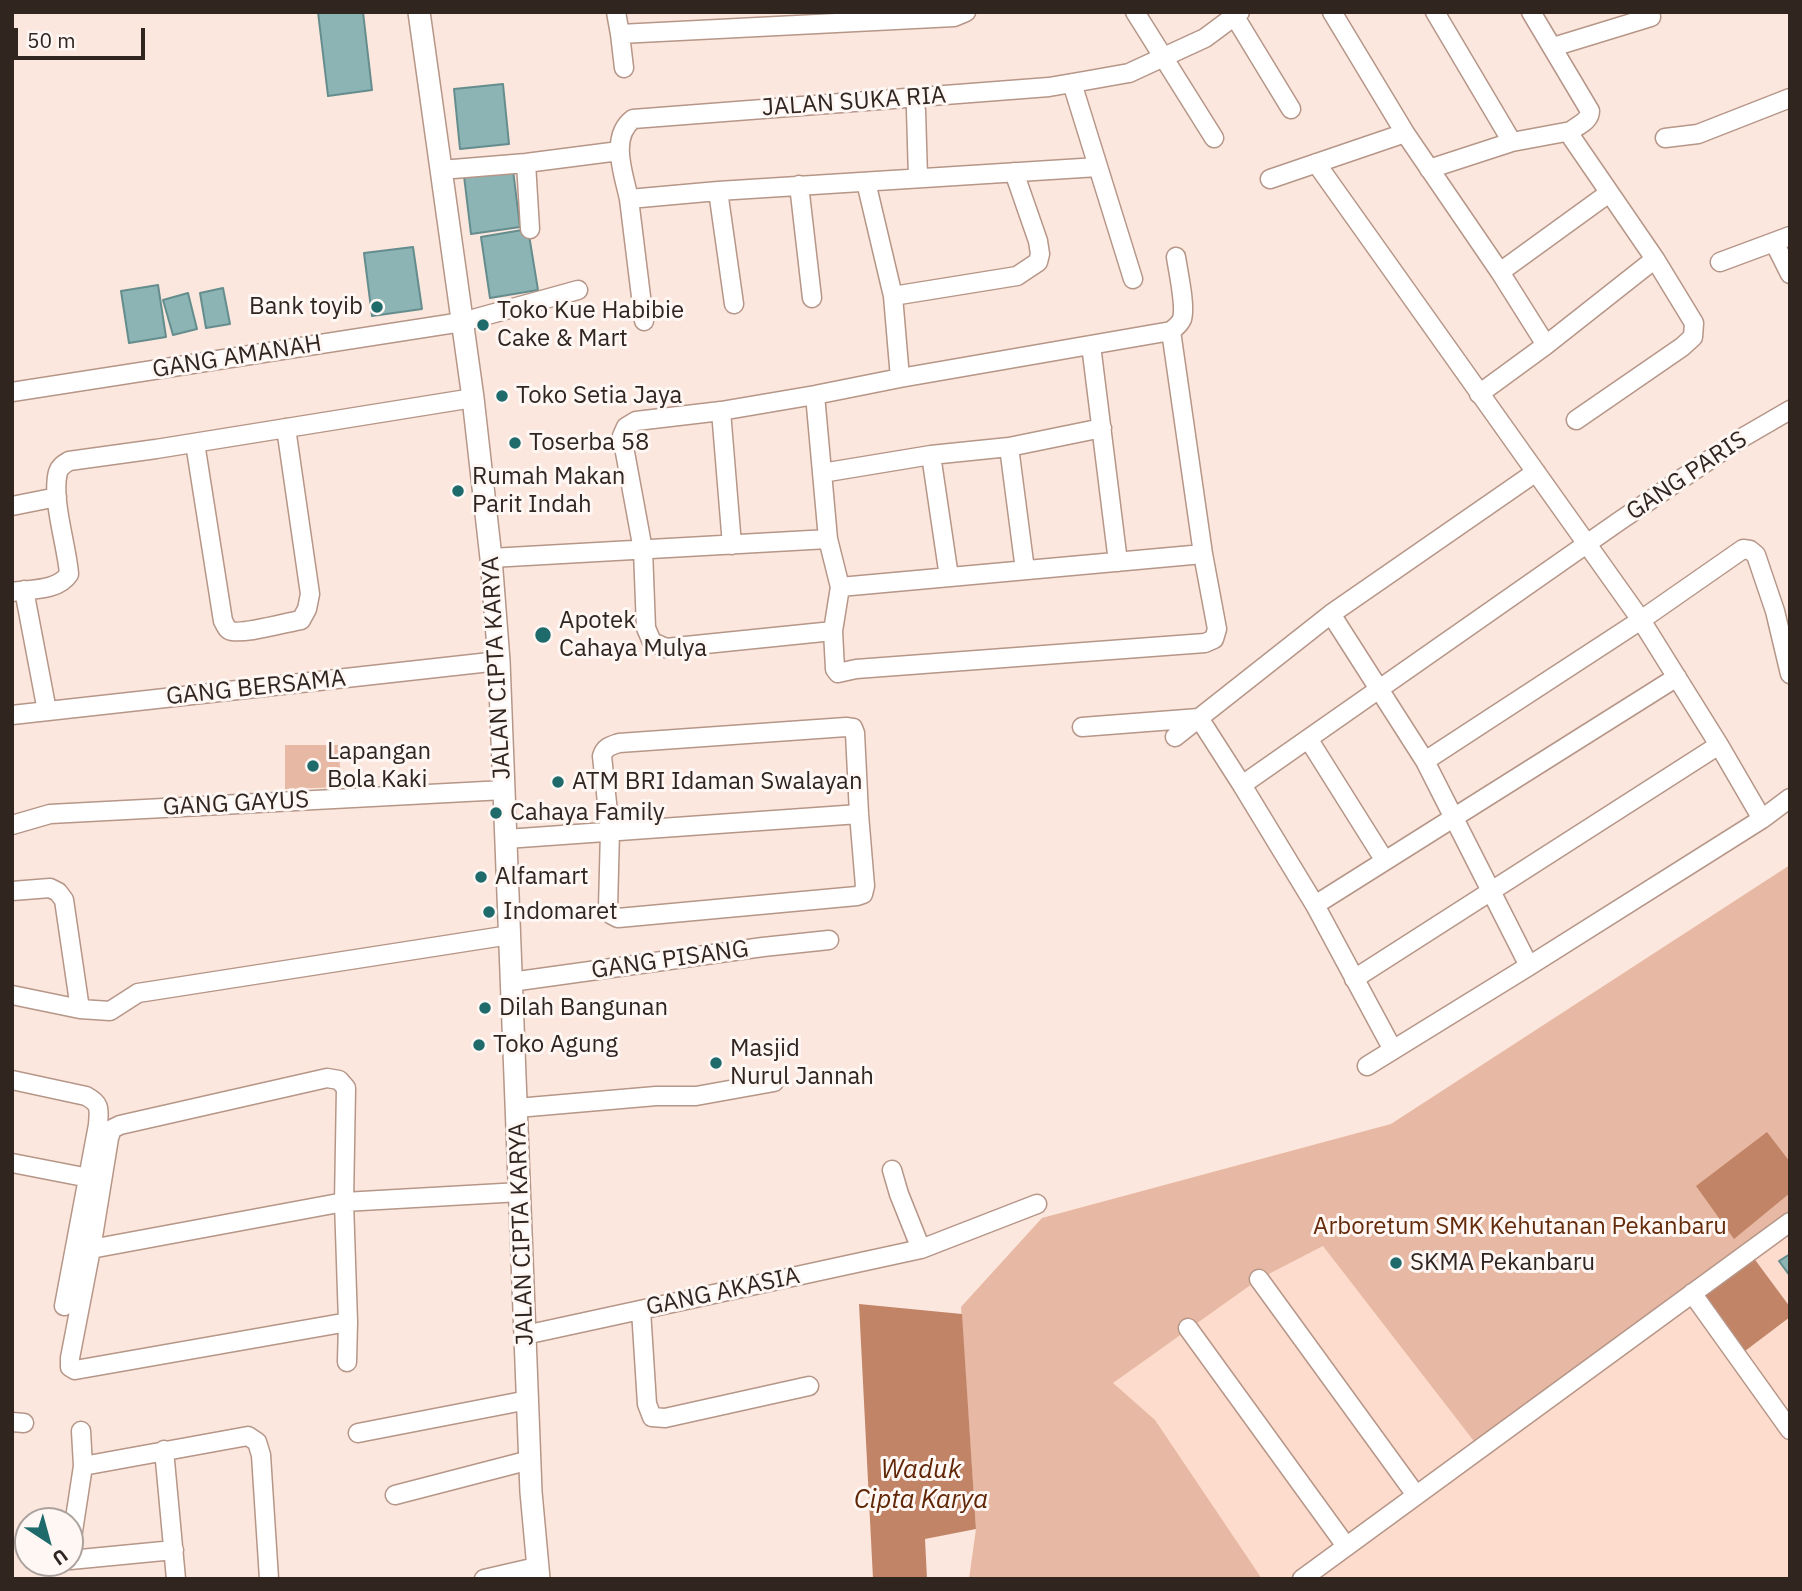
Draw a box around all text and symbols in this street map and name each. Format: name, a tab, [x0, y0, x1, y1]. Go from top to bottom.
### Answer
scale bar	[18, 14, 149, 58]
text: 50 m	[27, 26, 76, 54]
street label: JALAN SUKA RIA	[761, 81, 947, 123]
place label: Bank toyib	[249, 293, 363, 321]
place label: Toko Kue Habibie Cake & Mart	[497, 297, 684, 353]
marker: Bank toyib	[369, 299, 385, 315]
marker: Toko Kue Habibie Cake & Mart	[475, 317, 491, 333]
street label: GANG AMANAH	[150, 329, 324, 385]
place label: Toko Setia Jaya	[516, 382, 682, 410]
marker: Toko Setia Jaya	[494, 388, 510, 404]
street label: GANG PARIS	[1621, 425, 1753, 527]
place label: Toserba 58	[529, 429, 649, 457]
marker: Toserba 58	[507, 435, 523, 451]
place label: Rumah Makan Parit Indah	[472, 463, 625, 519]
marker: Rumah Makan Parit Indah	[450, 483, 466, 499]
street label: JALAN CIPTA KARYA	[477, 556, 517, 780]
place label: Apotek Cahaya Mulya	[559, 607, 707, 663]
marker: Apotek Cahaya Mulya	[533, 625, 553, 645]
street label: GANG BERSAMA	[165, 664, 347, 712]
place label: Lapangan Bola Kaki	[327, 738, 431, 794]
marker: Lapangan Bola Kaki	[305, 758, 321, 774]
place label: ATM BRI Idaman Swalayan	[572, 768, 863, 796]
marker: ATM BRI Idaman Swalayan	[550, 774, 566, 790]
street label: GANG GAYUS	[162, 786, 310, 822]
place label: Cahaya Family	[510, 799, 665, 827]
marker: Cahaya Family	[488, 805, 504, 821]
place label: Alfamart	[495, 863, 589, 891]
marker: Alfamart	[473, 869, 489, 885]
place label: Indomaret	[503, 898, 618, 926]
marker: Indomaret	[481, 904, 497, 920]
street label: GANG PISANG	[590, 935, 750, 985]
place label: Dilah Bangunan	[499, 994, 668, 1022]
marker: Dilah Bangunan	[477, 1000, 493, 1016]
place label: Toko Agung	[493, 1031, 618, 1059]
place label: Masjid Nurul Jannah	[730, 1035, 874, 1091]
marker: Toko Agung	[471, 1037, 487, 1053]
marker: Masjid Nurul Jannah	[708, 1055, 724, 1071]
street label: JALAN CIPTA KARYA	[504, 1122, 540, 1346]
park label: Arboretum SMK Kehutanan Pekanbaru	[1313, 1213, 1727, 1241]
place label: SKMA Pekanbaru	[1410, 1249, 1595, 1277]
marker: SKMA Pekanbaru	[1388, 1255, 1404, 1271]
street label: GANG AKASIA	[644, 1262, 802, 1322]
water label: Waduk Cipta Karya	[854, 1454, 988, 1516]
north arrow	[14, 1507, 84, 1577]
text: U	[48, 1544, 73, 1571]

